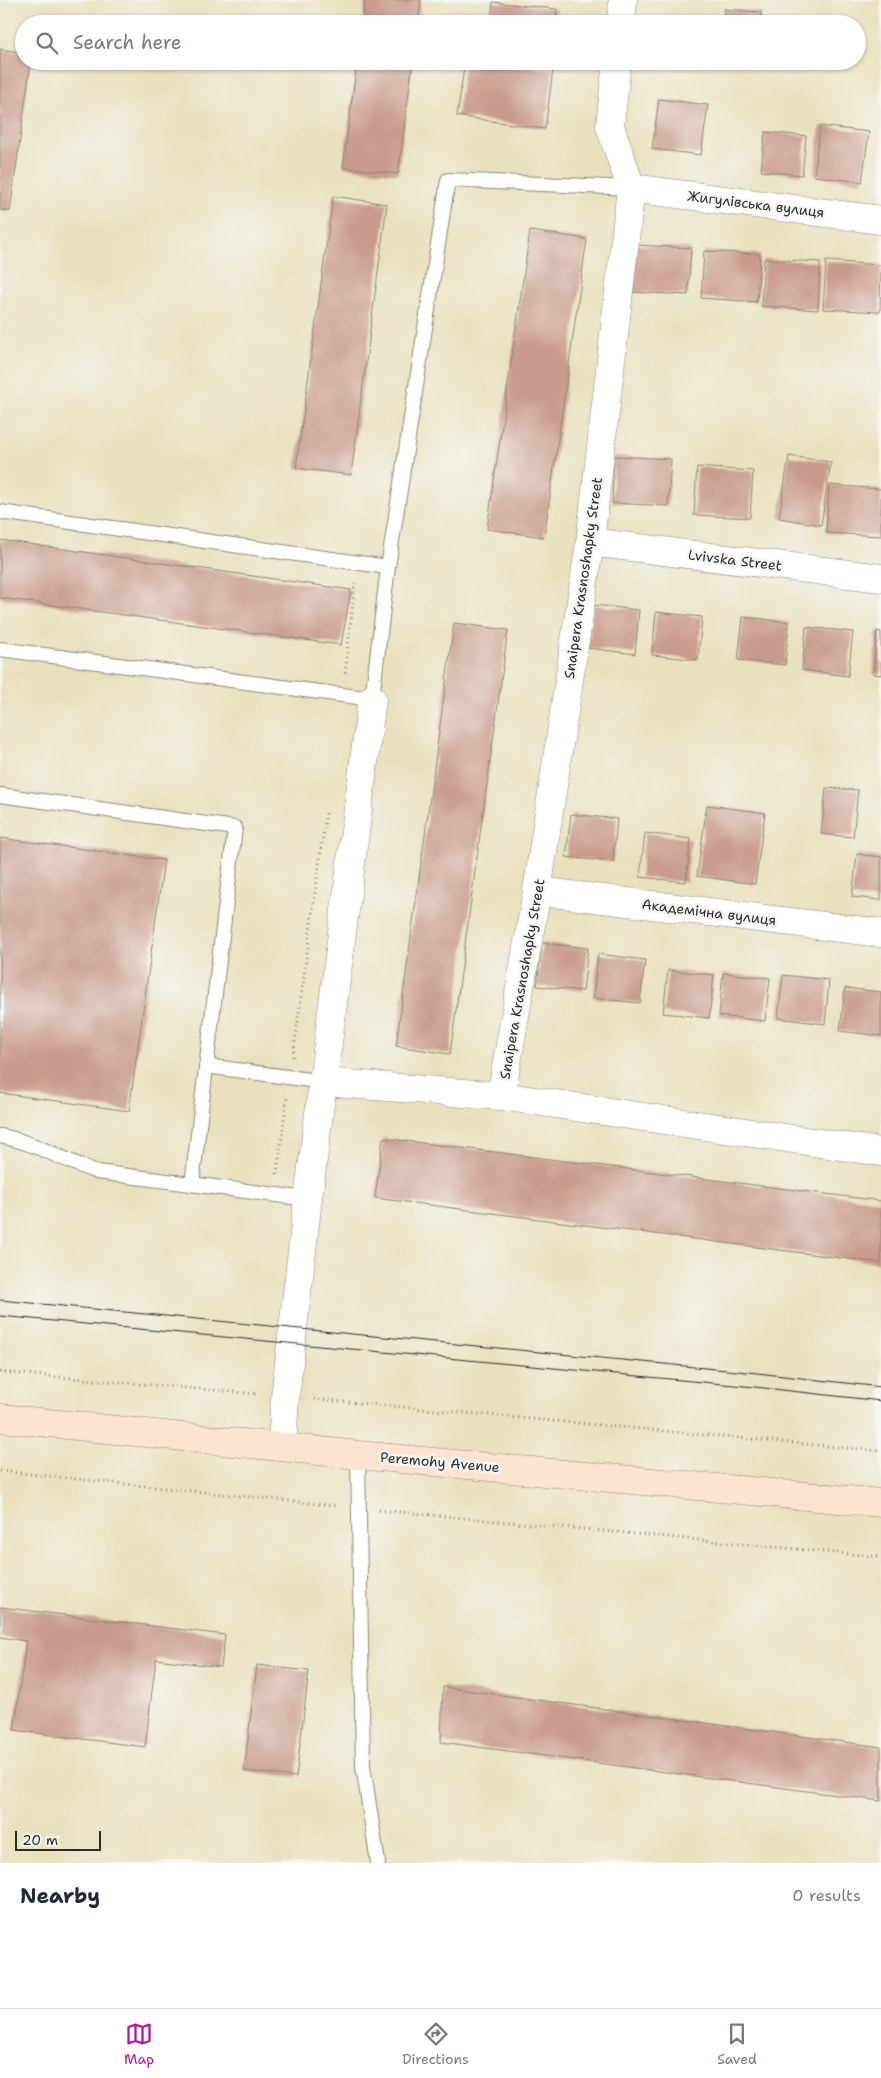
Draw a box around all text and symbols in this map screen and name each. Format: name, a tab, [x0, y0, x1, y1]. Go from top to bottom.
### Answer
search box	[15, 15, 866, 70]
icon: search	[33, 29, 61, 57]
text: Search here	[73, 30, 182, 55]
street label: Жигулівська вулиця	[687, 187, 825, 221]
street label: Snaipera Krasnoshapky Street	[560, 476, 606, 680]
street label: Lvivska Street	[687, 545, 783, 575]
street label: Snaipera Krasnoshapky Street	[495, 877, 549, 1081]
street label: Академічна вулиця	[641, 895, 777, 929]
street label: Peremohy Avenue	[380, 1448, 501, 1476]
scale bar	[15, 1828, 101, 1851]
text: 20 m	[22, 1831, 58, 1849]
text: Nearby	[20, 1882, 100, 1910]
text: 0 results	[792, 1885, 861, 1906]
tab: Map	[124, 2020, 154, 2068]
tab: Directions	[402, 2020, 469, 2068]
tab: Saved	[717, 2020, 757, 2068]

